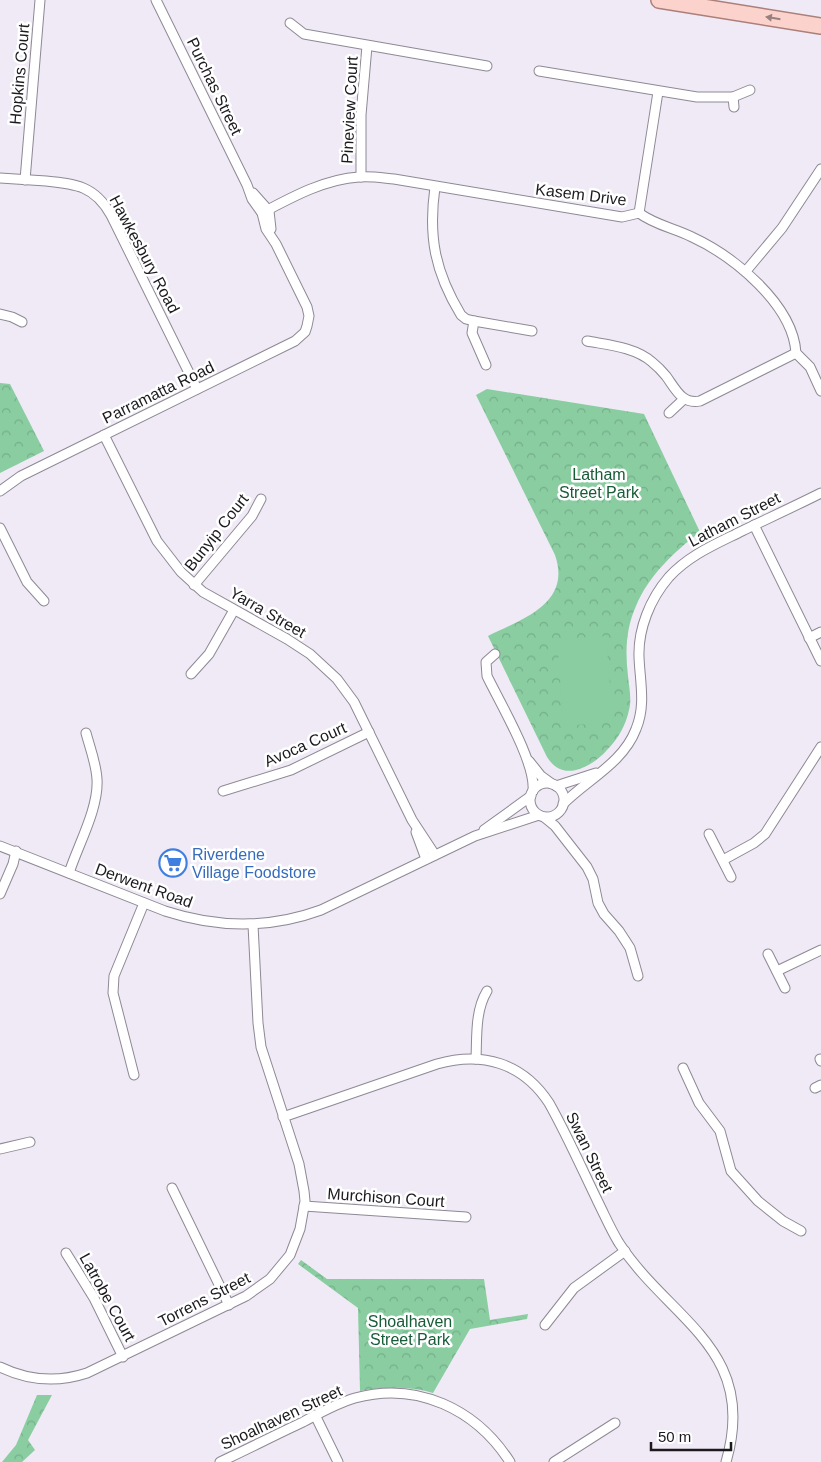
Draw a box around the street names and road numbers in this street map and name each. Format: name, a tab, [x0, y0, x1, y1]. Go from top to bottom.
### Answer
street label: Hopkins Court	[7, 22, 32, 125]
street label: Purchas Street	[184, 35, 246, 138]
street label: Pineview Court	[338, 55, 361, 164]
street label: Kasem Drive	[534, 180, 628, 209]
street label: Hawkesbury Road	[106, 193, 183, 316]
street label: Parramatta Road	[100, 358, 217, 427]
street label: Latham Street	[686, 489, 783, 550]
street label: Bunyip Court	[181, 490, 252, 574]
street label: Yarra Street	[227, 584, 309, 641]
street label: Avoca Court	[262, 719, 349, 770]
street label: Derwent Road	[93, 860, 195, 911]
street label: Swan Street	[563, 1109, 617, 1196]
street label: Murchison Court	[327, 1185, 446, 1210]
street label: Latrobe Court	[76, 1250, 139, 1345]
street label: Torrens Street	[156, 1269, 253, 1330]
street label: Shoalhaven Street	[218, 1382, 345, 1453]

